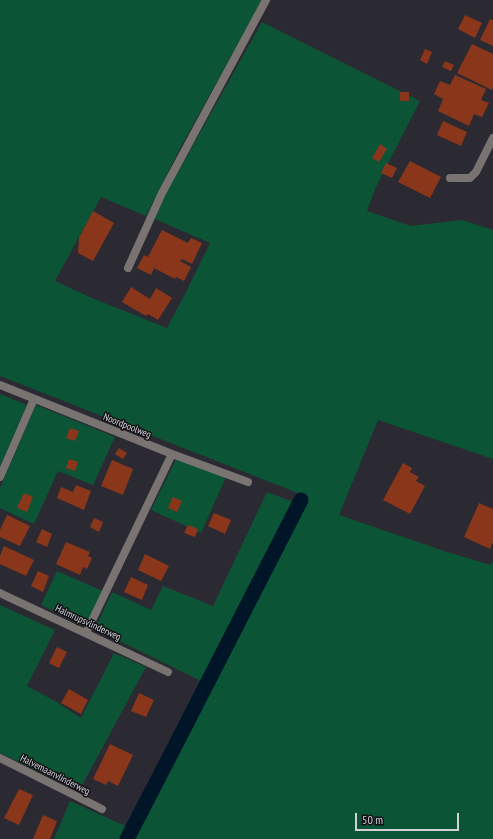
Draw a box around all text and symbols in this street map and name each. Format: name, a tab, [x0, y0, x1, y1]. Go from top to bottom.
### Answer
street label: Noordpoolweg	[101, 411, 153, 441]
street label: Halmrupsvlinderweg	[53, 603, 123, 643]
street label: Halvemaanvlinderweg	[18, 752, 92, 798]
scale bar	[357, 805, 461, 831]
text: 50 m	[362, 812, 383, 827]

